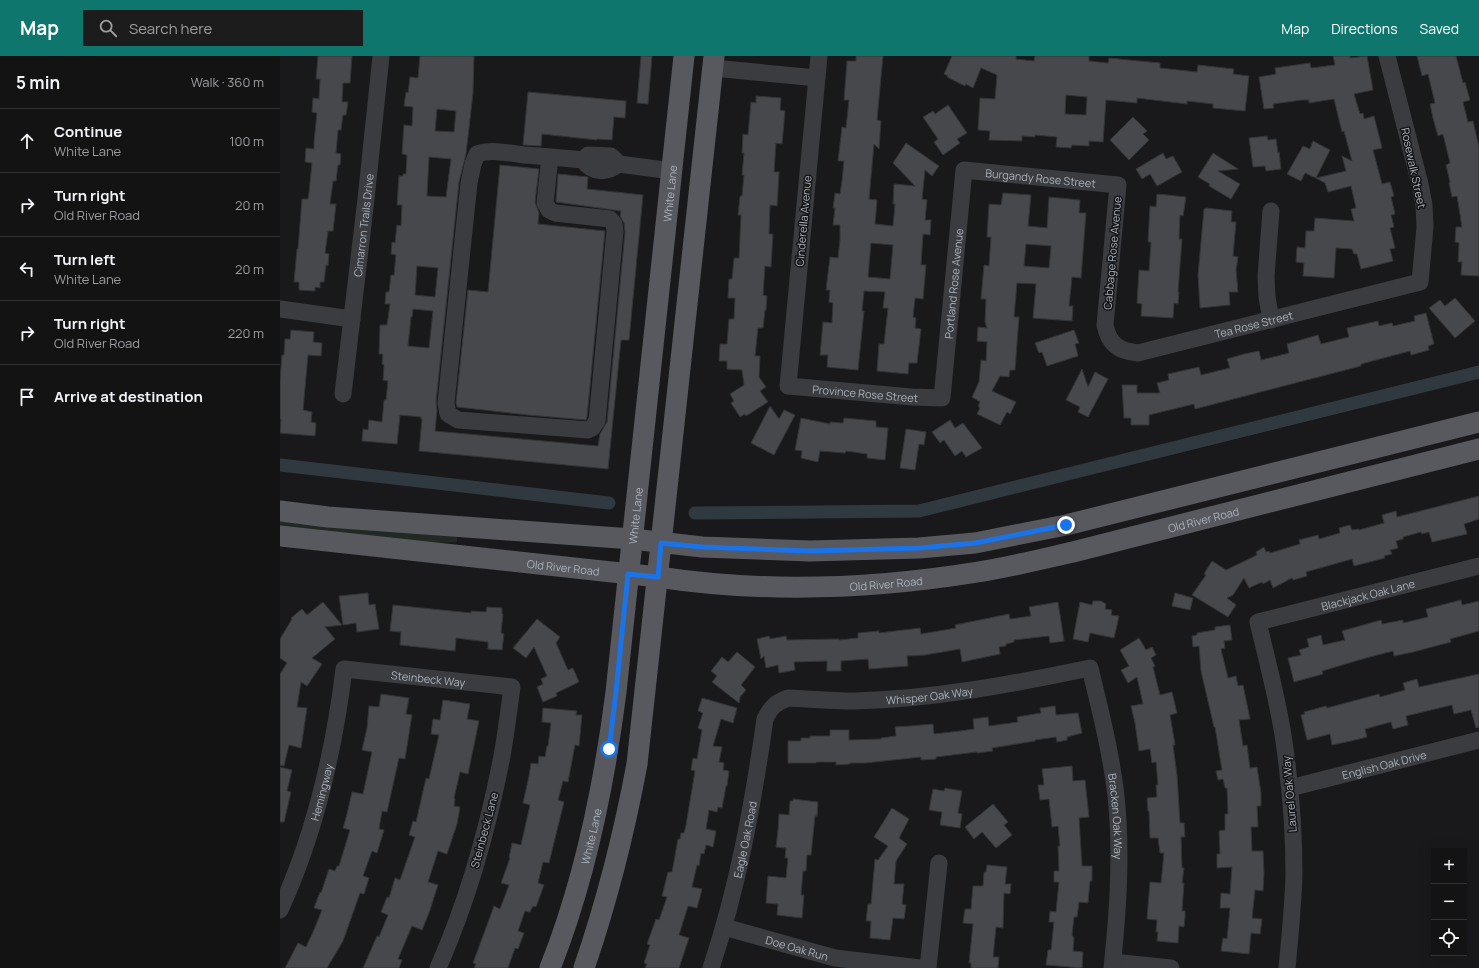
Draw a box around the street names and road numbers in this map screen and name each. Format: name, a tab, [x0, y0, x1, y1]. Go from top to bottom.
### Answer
street label: Rosewalk Street	[1398, 126, 1430, 210]
street label: White Lane	[659, 164, 680, 222]
street label: Burgandy Rose Street	[985, 165, 1097, 190]
street label: Cimarron Trails Drive	[349, 172, 376, 278]
street label: Cinderella Avenue	[792, 174, 814, 267]
street label: Cabbage Rose Avenue	[1100, 195, 1124, 310]
street label: Portland Rose Avenue	[940, 227, 966, 339]
street label: Tea Rose Street	[1213, 307, 1294, 341]
street label: Province Rose Street	[812, 381, 918, 405]
street label: White Lane	[624, 486, 645, 545]
street label: Old River Road	[1166, 503, 1240, 535]
street label: Old River Road	[526, 555, 600, 578]
street label: Old River Road	[849, 572, 923, 593]
street label: Blackjack Oak Lane	[1319, 575, 1417, 613]
street label: Steinbeck Way	[390, 667, 466, 689]
street label: Whisper Oak Way	[885, 682, 974, 707]
street label: English Oak Drive	[1340, 746, 1428, 782]
street label: Laurel Oak Way	[1278, 755, 1300, 833]
street label: Hemingway	[306, 762, 335, 822]
street label: Bracken Oak Way	[1105, 772, 1126, 860]
street label: Steinbeck Lane	[467, 790, 501, 870]
street label: Eagle Oak Road	[729, 800, 759, 879]
street label: White Lane	[577, 806, 604, 866]
street label: Doe Oak Run	[764, 932, 830, 963]

